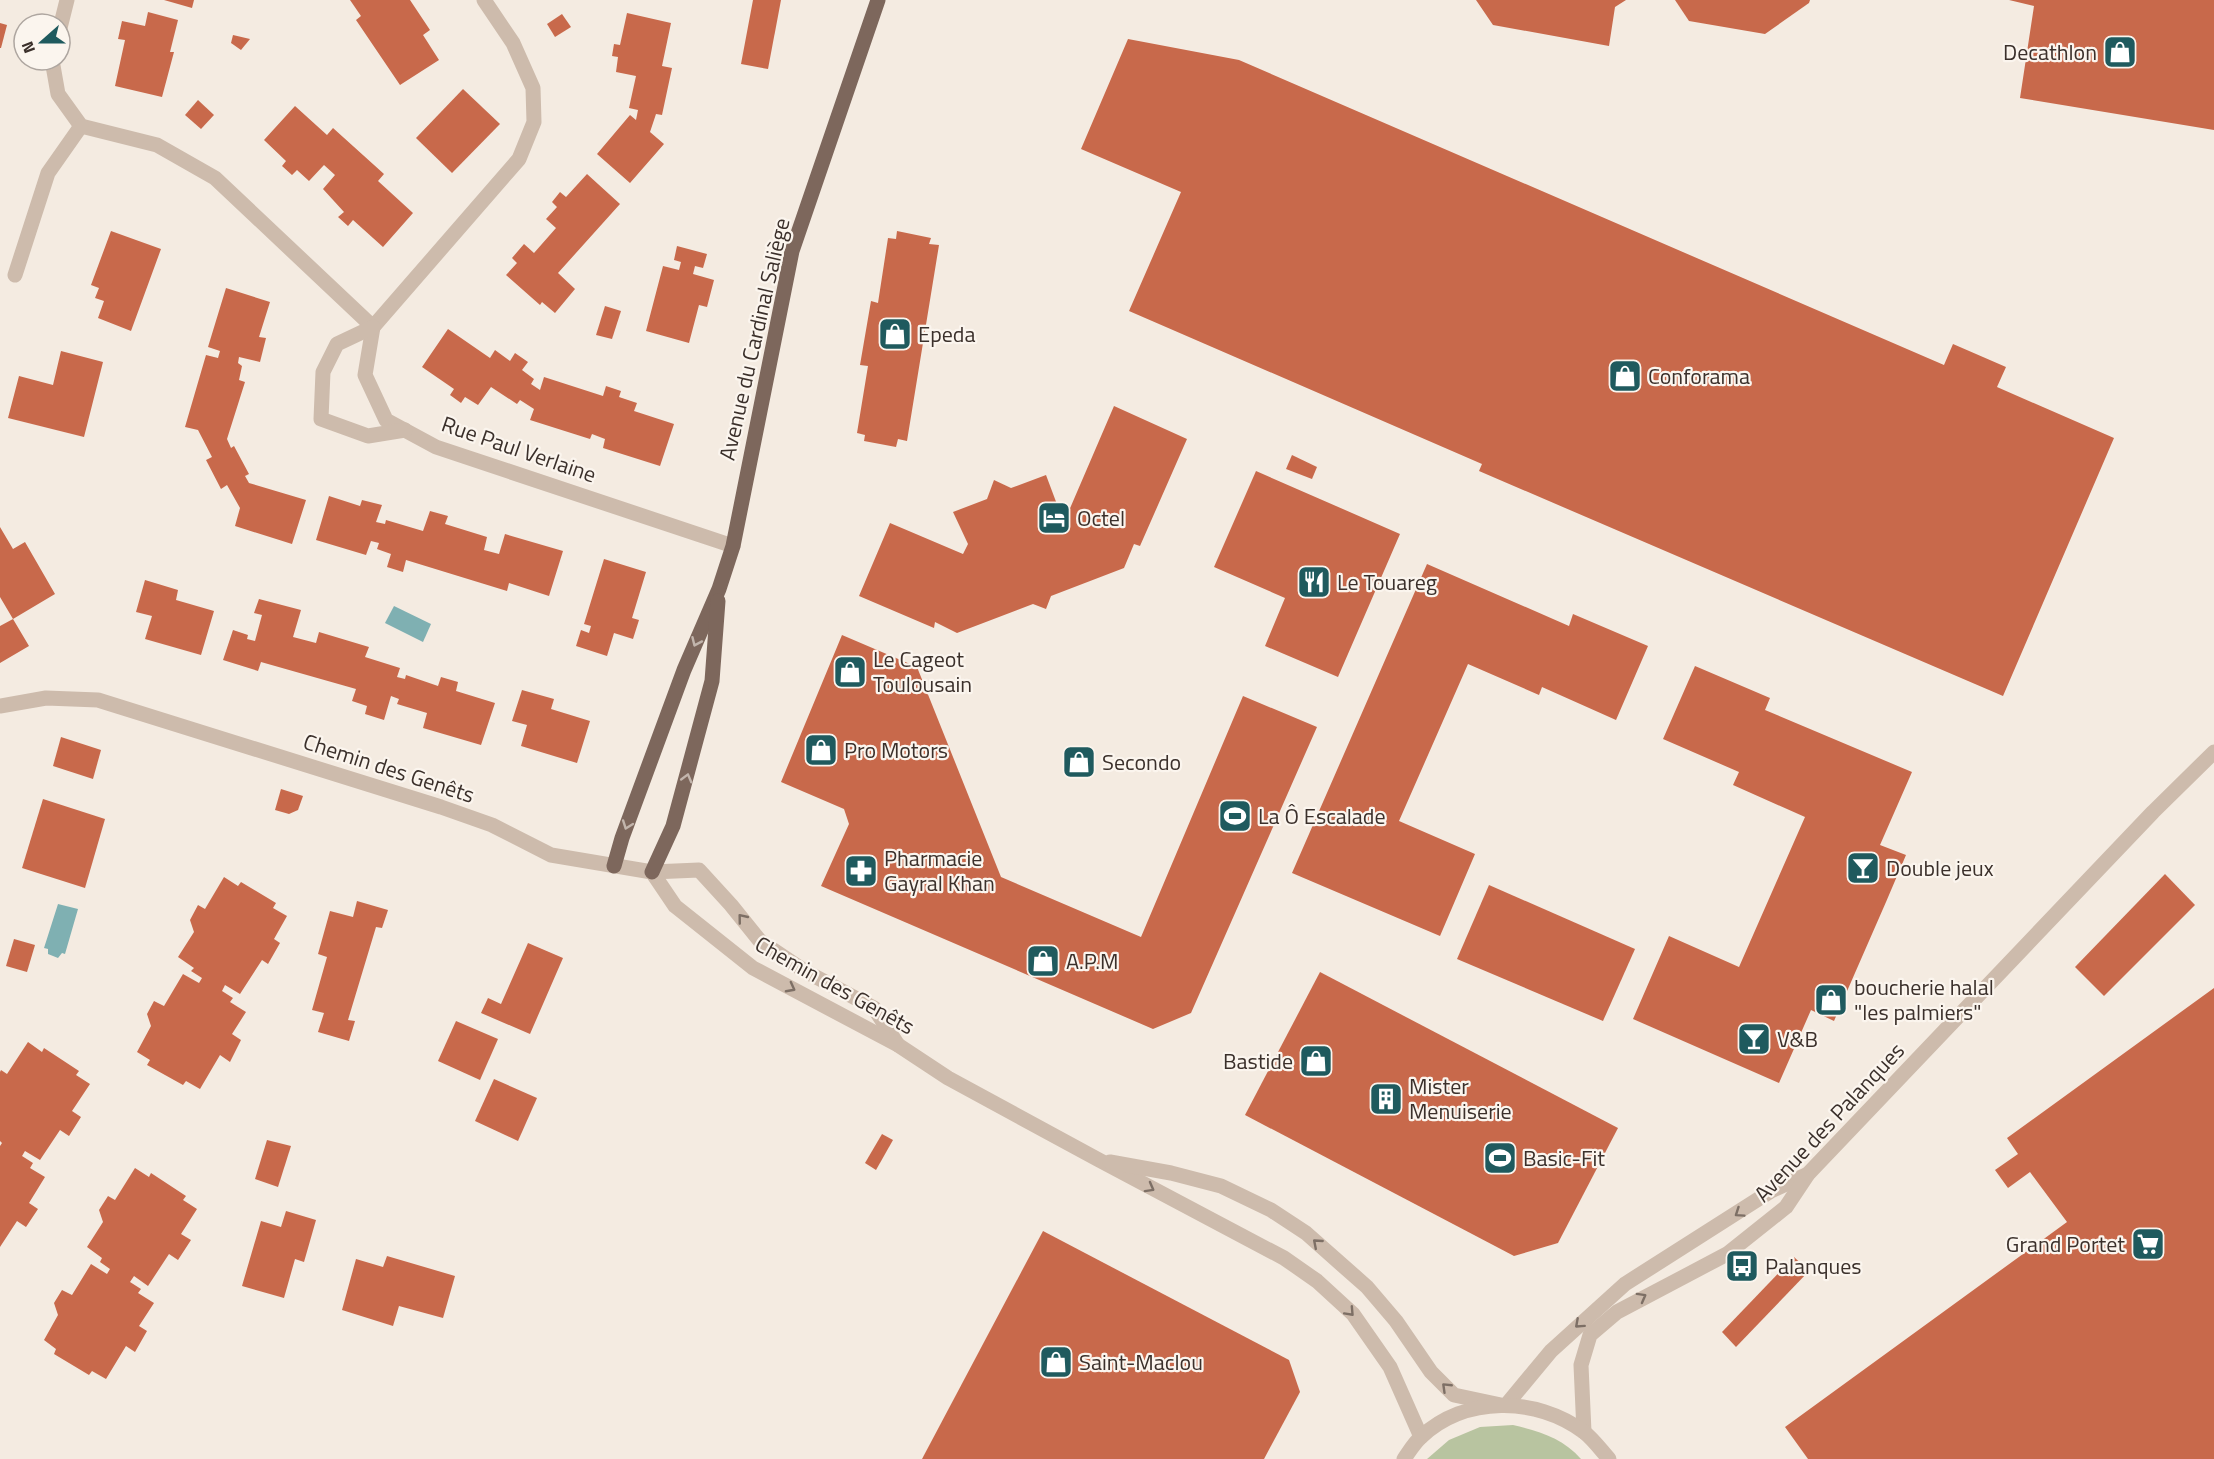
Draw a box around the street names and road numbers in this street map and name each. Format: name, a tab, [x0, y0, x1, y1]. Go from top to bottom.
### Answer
street label: Avenue du Cardinal Saliège	[710, 214, 798, 464]
street label: Rue Paul Verlaine	[437, 407, 601, 491]
street label: Chemin des Genêts	[299, 724, 479, 812]
street label: Chemin des Genêts	[749, 927, 921, 1043]
street label: Avenue des Palanques	[1746, 1034, 1912, 1210]

